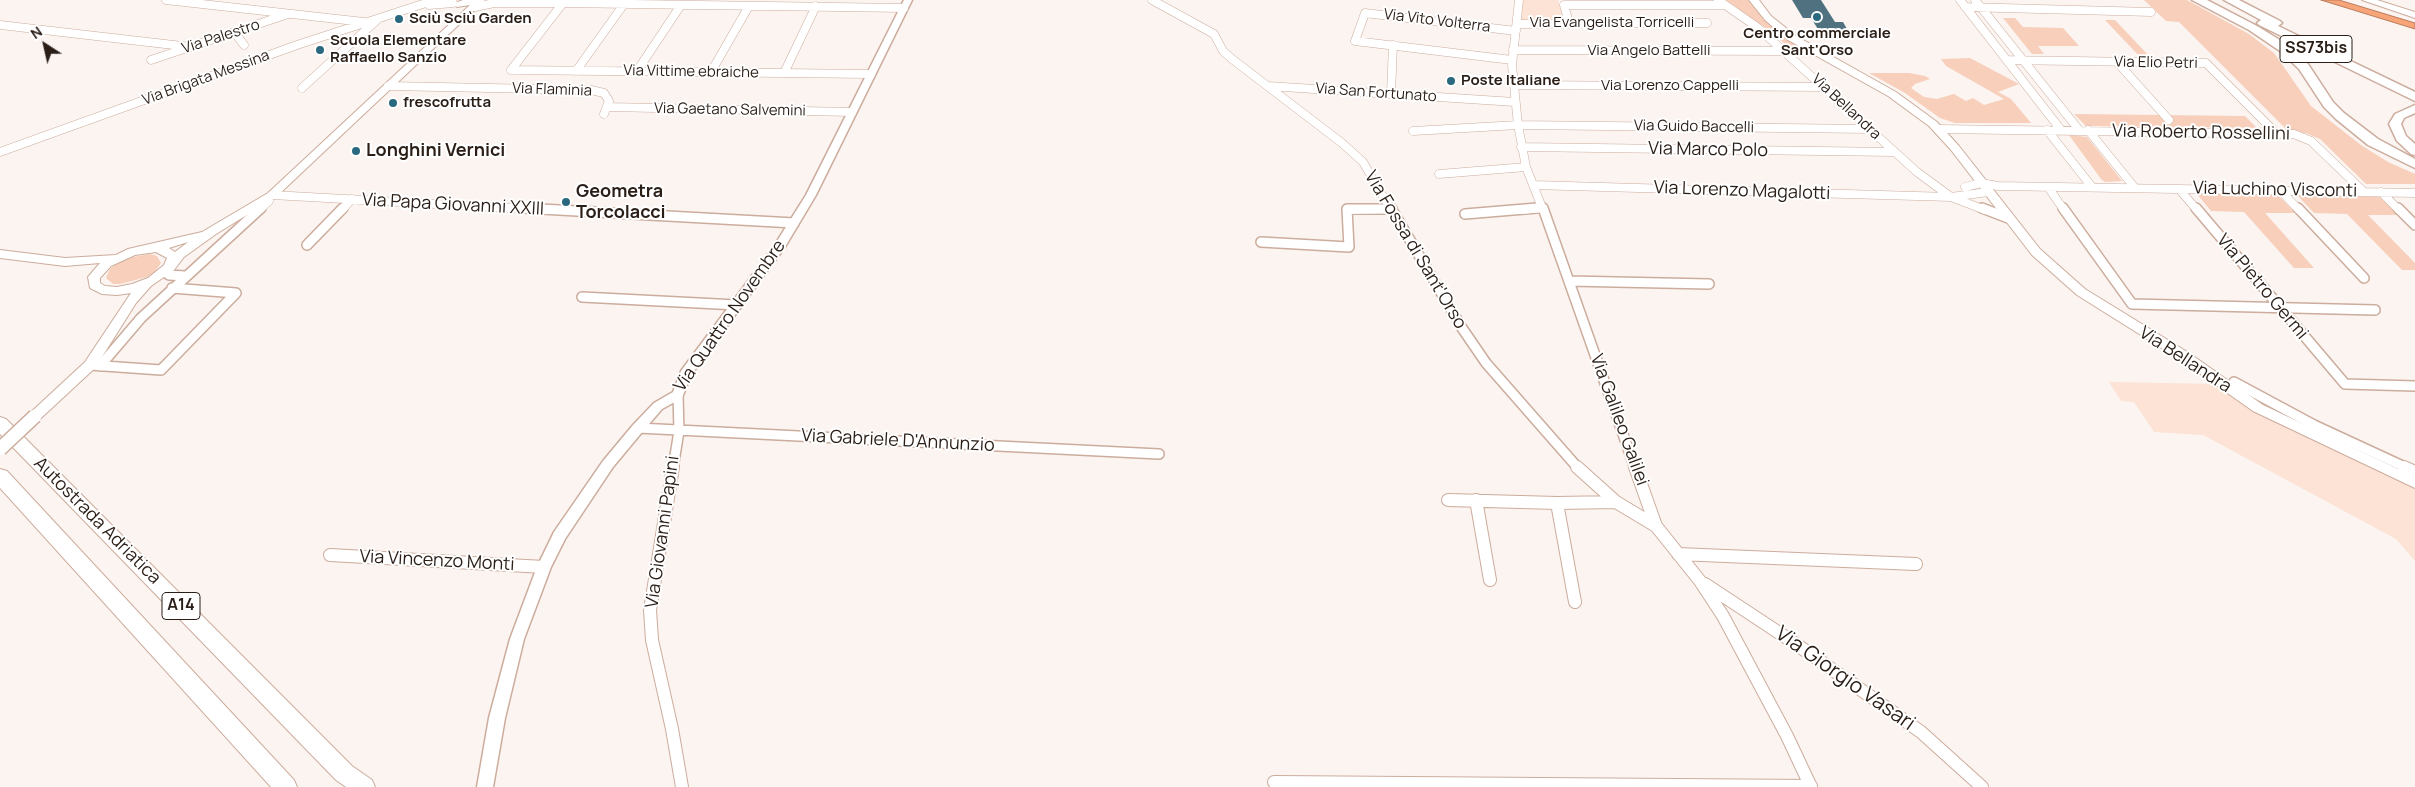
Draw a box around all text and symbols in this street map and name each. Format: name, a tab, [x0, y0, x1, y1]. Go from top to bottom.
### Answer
street label: Via Vito Volterra	[1383, 6, 1491, 36]
place label: Sciù Sciù Garden	[409, 10, 532, 28]
marker: Centro commerciale Sant'Orso	[1811, 11, 1823, 23]
marker: Sciù Sciù Garden	[393, 13, 405, 25]
street label: Via Evangelista Torricelli	[1530, 14, 1694, 32]
street label: Via Palestro	[180, 16, 262, 58]
north arrow	[20, 20, 70, 70]
text: N	[27, 22, 46, 43]
place label: Centro commerciale Sant'Orso	[1743, 25, 1891, 60]
place label: Scuola Elementare Raffaello Sanzio	[330, 32, 466, 67]
road number: SS73bis	[2280, 36, 2352, 62]
street label: Via Angelo Battelli	[1588, 42, 1710, 60]
marker: Scuola Elementare Raffaello Sanzio	[314, 44, 326, 56]
street label: Via Brigata Messina	[140, 47, 272, 109]
street label: Via Elio Petri	[2114, 53, 2198, 73]
street label: Via Vittime ebraiche	[623, 62, 759, 82]
street label: Via Bellandra	[1808, 70, 1884, 144]
place label: Poste Italiane	[1461, 72, 1560, 90]
marker: Poste Italiane	[1445, 75, 1457, 87]
street label: Via Lorenzo Cappelli	[1601, 77, 1739, 95]
street label: Via Flaminia	[512, 80, 592, 100]
street label: Via San Fortunato	[1315, 80, 1437, 106]
place label: frescofrutta	[403, 94, 491, 112]
marker: frescofrutta	[387, 97, 399, 109]
street label: Via Gaetano Salvemini	[654, 100, 806, 120]
street label: Via Guido Baccelli	[1634, 117, 1754, 137]
street label: Via Roberto Rossellini	[2112, 121, 2290, 145]
street label: Via Marco Polo	[1648, 138, 1768, 162]
place label: Longhini Vernici	[366, 140, 505, 162]
marker: Longhini Vernici	[350, 145, 362, 157]
street label: Via Fossa di Sant'Orso	[1359, 167, 1471, 333]
street label: Via Lorenzo Magalotti	[1653, 177, 1831, 205]
street label: Via Luchino Visconti	[2193, 178, 2357, 202]
place label: Geometra Torcolacci	[576, 181, 665, 223]
street label: Via Papa Giovanni XXIII	[361, 189, 545, 221]
marker: Geometra Torcolacci	[560, 196, 572, 208]
street label: Via Pietro Germi	[2212, 230, 2312, 344]
street label: Via Quattro Novembre	[669, 236, 791, 396]
street label: Via Bellandra	[2135, 322, 2235, 398]
street label: Via Galileo Galilei	[1585, 351, 1653, 489]
street label: Via Gabriele D'Annunzio	[801, 425, 995, 457]
street label: Autostrada Adriatica	[29, 453, 165, 589]
street label: Via Giovanni Papini	[642, 455, 684, 609]
street label: Via Vincenzo Monti	[359, 546, 515, 576]
road number: A14	[162, 592, 200, 620]
street label: Via Giorgio Vasari	[1770, 621, 1920, 737]

